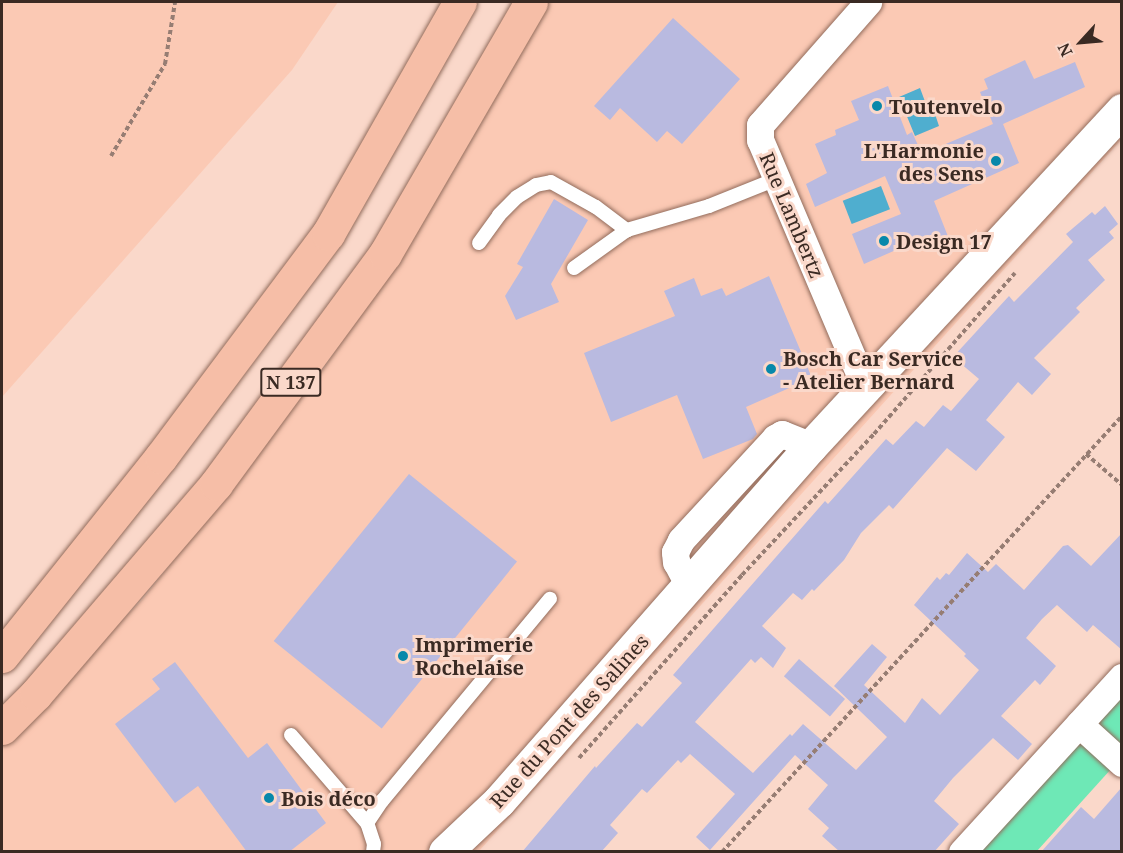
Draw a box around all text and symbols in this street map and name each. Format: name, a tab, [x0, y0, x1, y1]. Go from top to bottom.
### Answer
north arrow	[1051, 12, 1111, 72]
text: N	[1052, 39, 1077, 60]
place label: Toutenvelo	[889, 94, 1003, 118]
marker: Toutenvelo	[870, 99, 884, 113]
place label: L'Harmonie des Sens	[864, 138, 984, 185]
street label: Rue Lambertz	[755, 149, 829, 281]
marker: L'Harmonie des Sens	[989, 154, 1003, 168]
place label: Design 17	[896, 229, 992, 253]
marker: Design 17	[877, 234, 891, 248]
place label: Bosch Car Service - Atelier Bernard	[783, 346, 963, 393]
marker: Bosch Car Service - Atelier Bernard	[764, 362, 778, 376]
road number: N 137	[260, 367, 322, 397]
street label: Rue du Pont des Salines	[485, 629, 653, 813]
place label: Imprimerie Rochelaise	[415, 632, 533, 679]
marker: Imprimerie Rochelaise	[396, 649, 410, 663]
place label: Bois déco	[281, 786, 376, 810]
marker: Bois déco	[262, 791, 276, 805]

